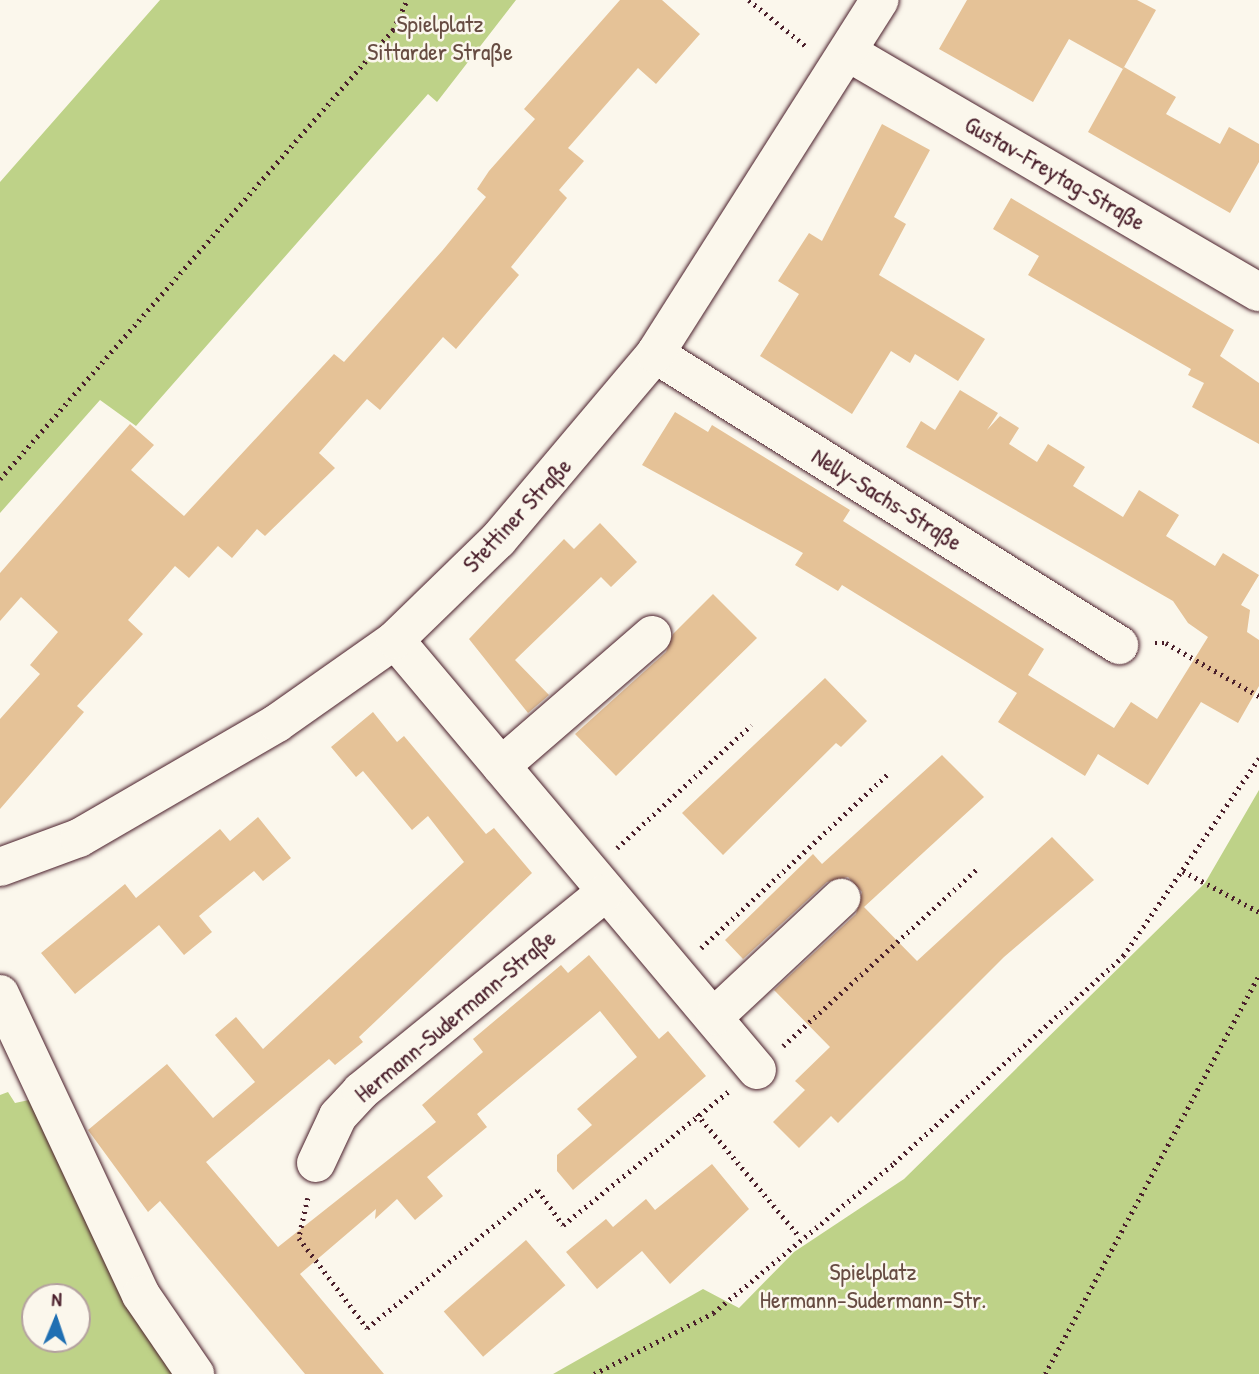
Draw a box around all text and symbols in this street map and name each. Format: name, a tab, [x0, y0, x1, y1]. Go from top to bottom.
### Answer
park label: Spielplatz Sittarder Straße	[367, 10, 513, 66]
street label: Gustav-Freytag-Straße	[960, 110, 1150, 236]
street label: Nelly-Sachs-Straße	[807, 441, 967, 557]
street label: Stettiner Straße	[457, 452, 577, 578]
street label: Hermann-Sudermann-Straße	[349, 924, 561, 1108]
park label: Spielplatz Hermann-Sudermann-Str.	[760, 1258, 986, 1314]
north arrow	[21, 1283, 91, 1353]
text: N	[51, 1286, 62, 1312]

